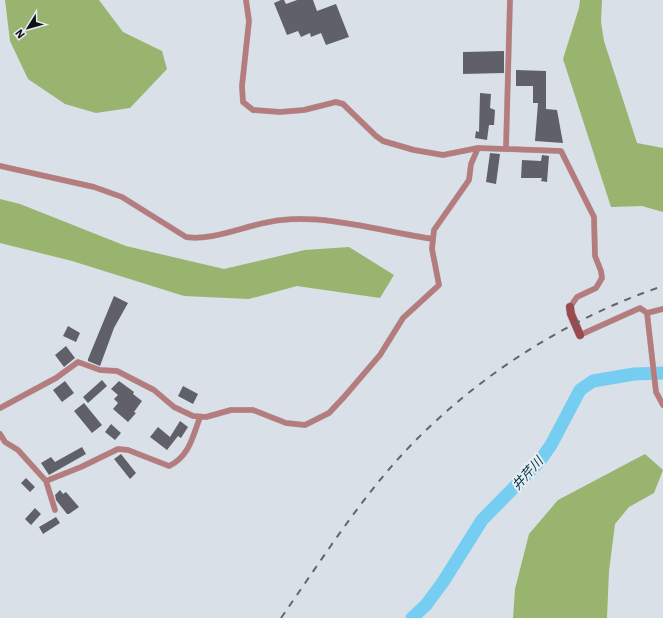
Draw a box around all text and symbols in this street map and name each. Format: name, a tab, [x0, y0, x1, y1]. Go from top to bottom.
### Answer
north arrow	[8, 8, 48, 48]
text: N	[12, 27, 28, 41]
water label: 井芹川	[508, 452, 548, 494]

